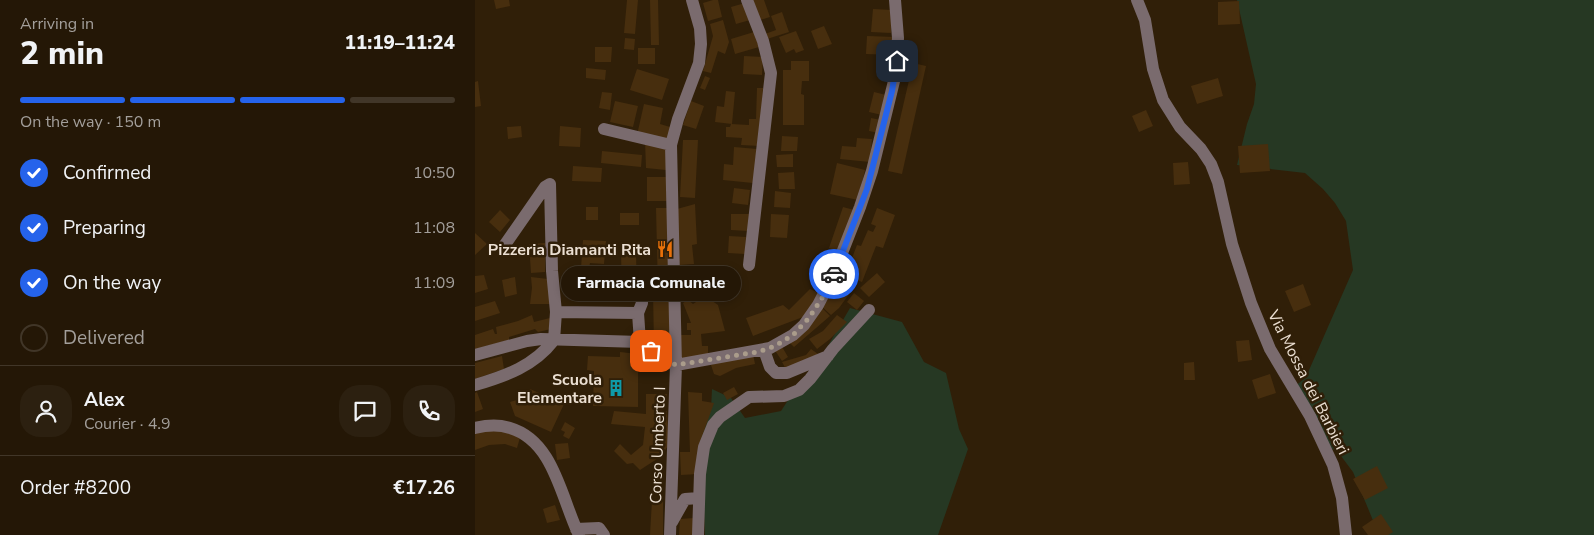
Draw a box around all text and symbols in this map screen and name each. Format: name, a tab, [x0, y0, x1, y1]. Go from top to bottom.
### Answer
text: Arriving in	[20, 13, 94, 35]
text: 11:19–11:24	[344, 30, 455, 56]
text: 2 min	[20, 32, 104, 75]
pin	[876, 40, 918, 82]
icon: home	[883, 47, 911, 75]
text: On the way · 150 m	[20, 111, 161, 133]
icon: check	[20, 159, 48, 187]
text: Confirmed	[63, 160, 151, 186]
text: 10:50	[413, 162, 455, 184]
icon: check	[20, 214, 48, 242]
text: Preparing	[63, 215, 146, 241]
text: 11:08	[413, 217, 455, 239]
place label: Pizzeria Diamanti Rita	[488, 239, 651, 261]
restaurant icon: Pizzeria Diamanti Rita	[655, 239, 675, 259]
courier	[809, 249, 859, 299]
icon: car	[820, 260, 848, 288]
callout: Farmacia Comunale	[561, 266, 741, 301]
icon: check	[20, 269, 48, 297]
text: On the way	[63, 270, 161, 296]
text: 11:09	[413, 272, 455, 294]
text: Farmacia Comunale	[577, 272, 725, 294]
street label: Via Mossa dei Barbieri	[1262, 305, 1354, 459]
text: Delivered	[63, 325, 145, 351]
pin	[630, 330, 672, 372]
icon: bag	[637, 337, 665, 365]
place label: Scuola Elementare	[517, 369, 602, 409]
building icon: Scuola Elementare	[606, 378, 626, 398]
button: person	[20, 385, 72, 437]
button: chat	[339, 385, 391, 437]
button: phone	[403, 385, 455, 437]
street label: Corso Umberto I	[645, 386, 671, 504]
text: Alex	[84, 387, 125, 413]
text: Courier · 4.9	[84, 413, 170, 435]
text: Order #8200	[20, 475, 131, 501]
text: €17.26	[393, 475, 455, 501]

